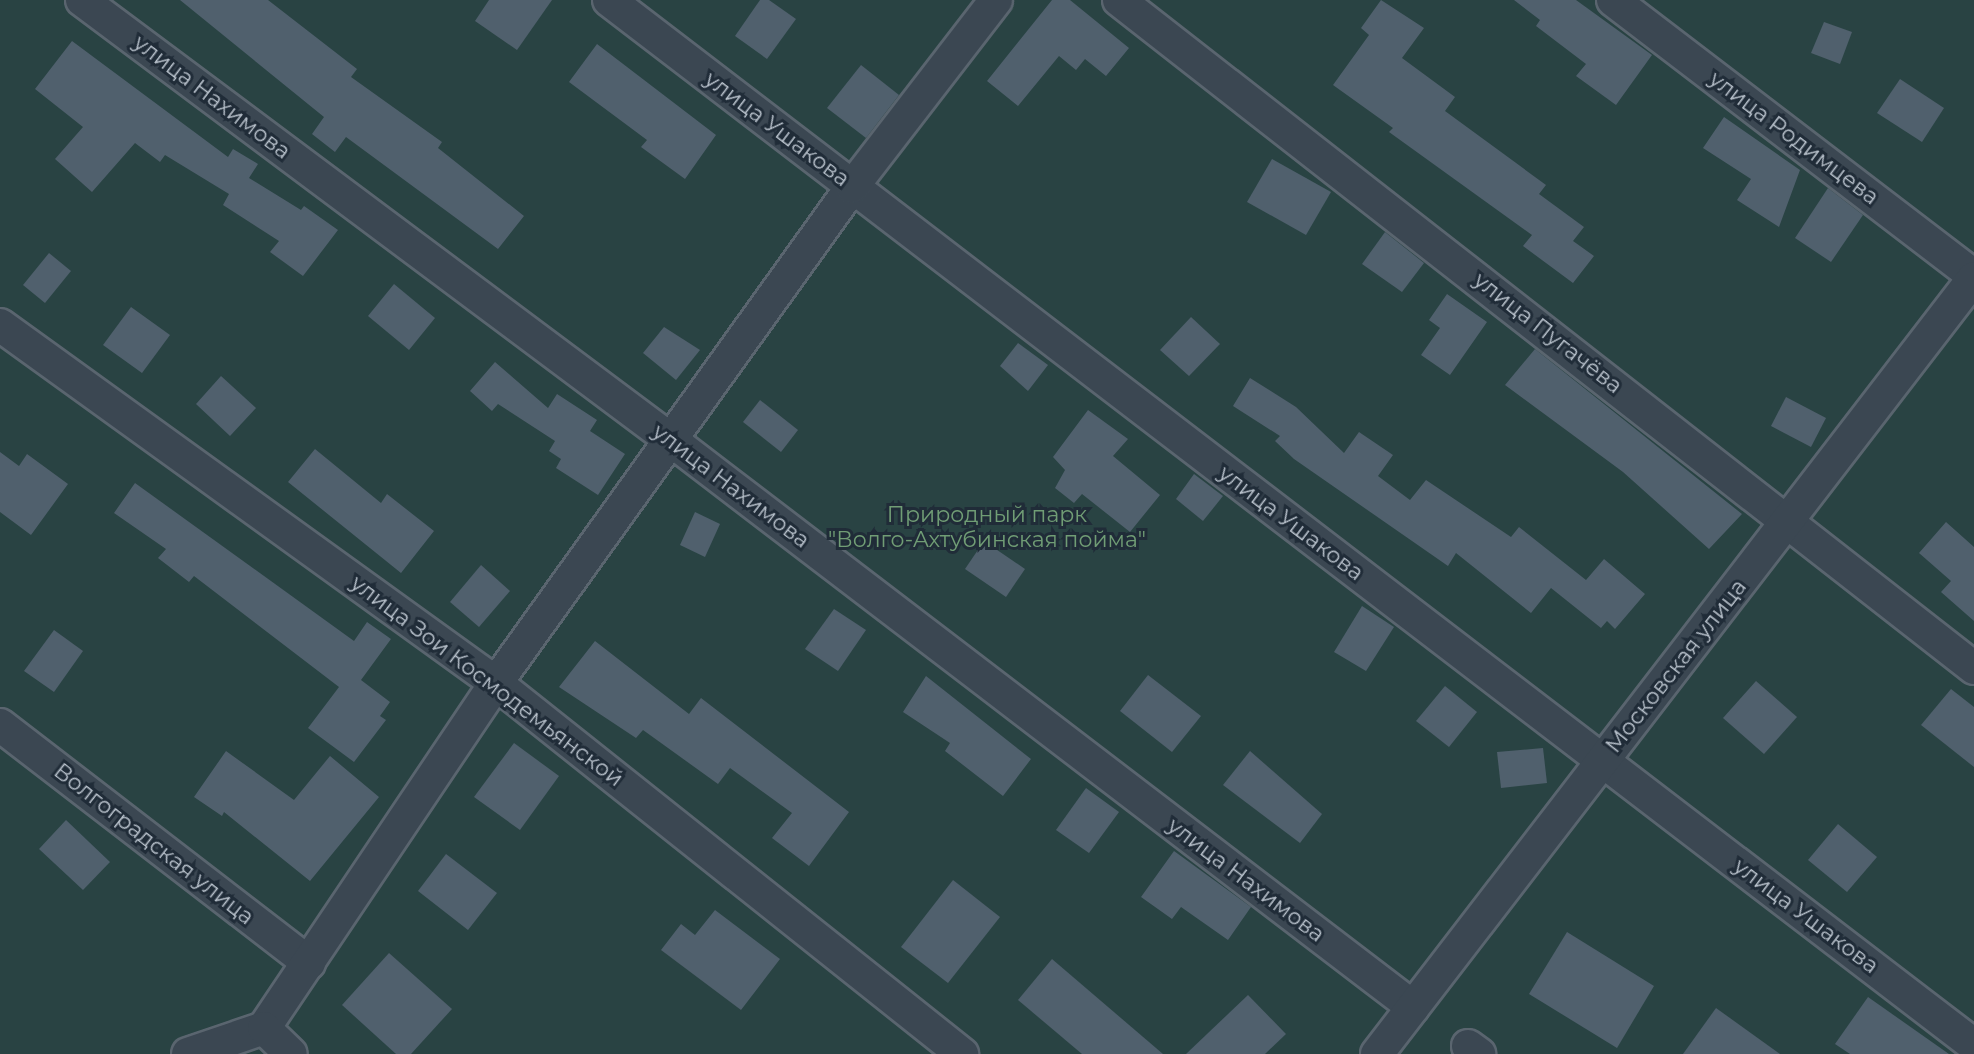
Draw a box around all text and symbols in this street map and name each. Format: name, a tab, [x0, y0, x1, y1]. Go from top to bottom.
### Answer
street label: улица Нахимова	[128, 29, 296, 165]
street label: улица Ушакова	[699, 66, 855, 192]
street label: улица Родимцева	[1704, 66, 1884, 210]
street label: улица Пугачёва	[1469, 267, 1627, 399]
street label: улица Нахимова	[647, 418, 815, 554]
street label: улица Ушакова	[1213, 460, 1369, 586]
park label: Природный парк "Волго-Ахтубинская пойма"	[828, 501, 1146, 552]
street label: улица Зои Космодемьянской	[346, 570, 628, 792]
street label: Московская улица	[1600, 574, 1752, 758]
street label: Волгоградская улица	[49, 758, 259, 930]
street label: улица Нахимова	[1162, 812, 1330, 948]
street label: улица Ушакова	[1728, 853, 1884, 979]

